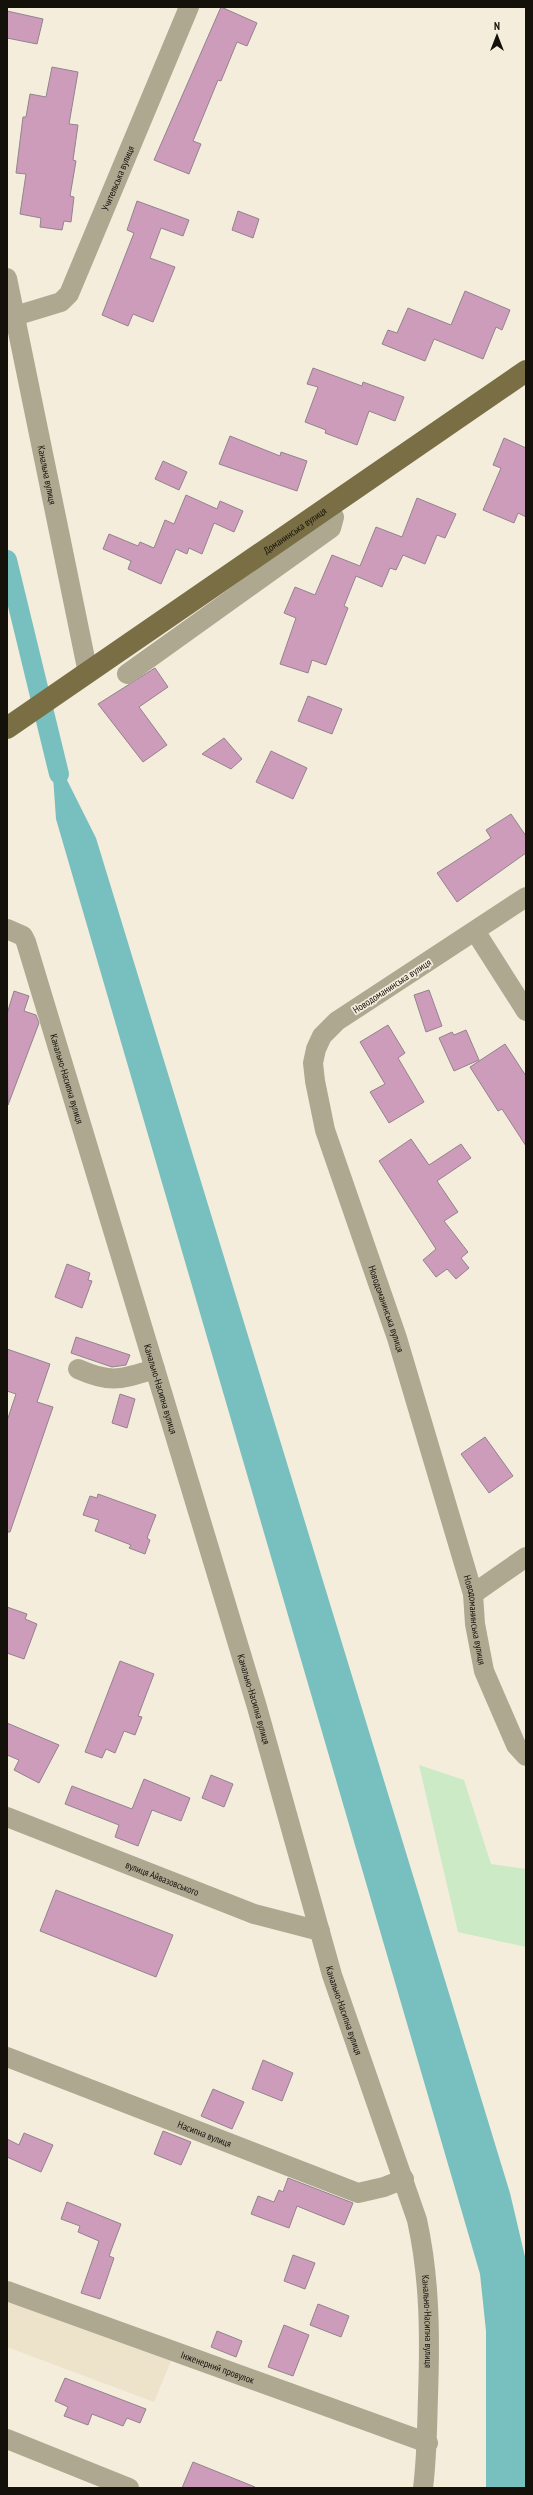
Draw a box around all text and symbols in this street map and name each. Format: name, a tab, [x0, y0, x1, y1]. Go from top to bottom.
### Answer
north arrow	[477, 16, 517, 56]
text: N	[494, 19, 500, 33]
street label: Учительська вулиця	[98, 143, 137, 213]
street label: Канальна вулиця	[35, 444, 60, 506]
street label: Доманинська вулиця	[261, 504, 329, 556]
street label: Новодоманинська вулиця	[350, 956, 434, 1016]
street label: Канально-Насипна вулиця	[48, 1032, 87, 1125]
street label: Новодоманинська вулиця	[366, 1264, 407, 1354]
street label: Канально-Насипна вулиця	[141, 1342, 181, 1436]
street label: Новодоманинська вулиця	[461, 1573, 489, 1666]
street label: Канально-Насипна вулиця	[235, 1653, 274, 1746]
street label: вулиця Айвазовського	[124, 1858, 201, 1898]
street label: Канально-Насипна вулиця	[323, 1964, 366, 2057]
street label: Насипна вулиця	[176, 2117, 234, 2150]
street label: Канально-Насипна вулиця	[419, 2274, 435, 2368]
street label: Інженерний провулок	[179, 2348, 256, 2386]

